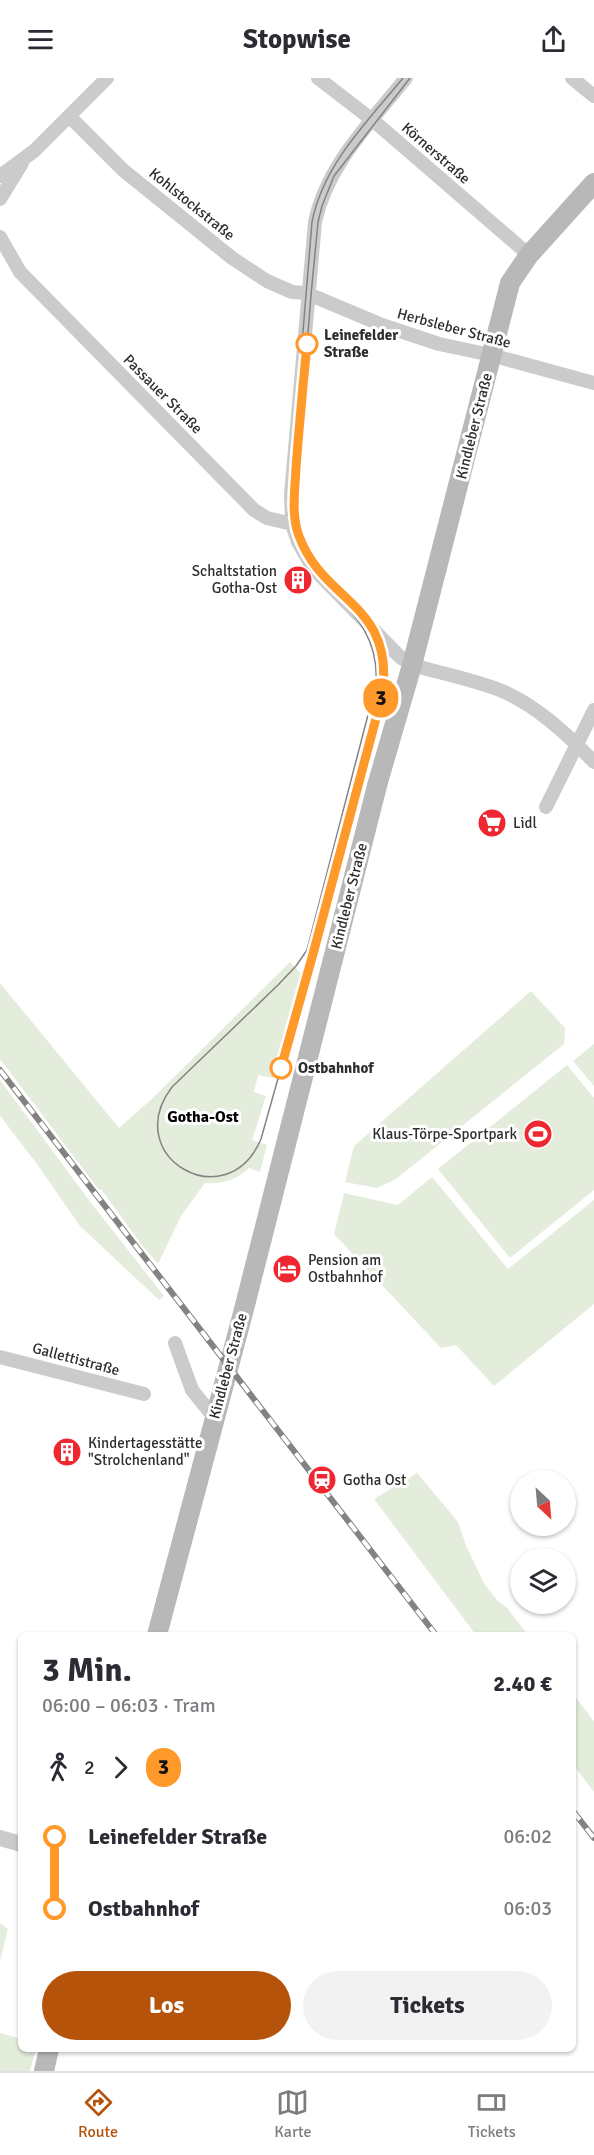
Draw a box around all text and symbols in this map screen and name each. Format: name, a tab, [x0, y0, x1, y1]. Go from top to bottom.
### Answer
icon: menu	[24, 23, 57, 56]
text: Stopwise	[243, 23, 351, 56]
icon: share	[537, 23, 570, 56]
street label: Körnerstraße	[398, 118, 474, 188]
street label: Kohlstockstraße	[146, 164, 238, 244]
street label: Herbsleber Straße	[395, 304, 513, 352]
place label: Leinefelder Straße	[324, 326, 398, 361]
marker: Leinefelder Straße	[296, 333, 318, 355]
street label: Passauer Straße	[120, 351, 206, 437]
street label: Kindleber Straße	[452, 371, 496, 481]
place label: Schaltstation Gotha-Ost	[192, 562, 277, 597]
building icon: Schaltstation Gotha-Ost	[282, 564, 314, 596]
line badge: 3	[362, 678, 400, 718]
text: 3	[375, 685, 387, 711]
supermarket icon: Lidl	[476, 807, 508, 839]
place label: Lidl	[513, 814, 537, 832]
street label: Kindleber Straße	[327, 841, 371, 951]
marker: Ostbahnhof	[270, 1057, 292, 1079]
place label: Ostbahnhof	[298, 1059, 375, 1077]
district label: Gotha-Ost	[167, 1107, 239, 1127]
sports icon: Klaus-Törpe-Sportpark	[522, 1118, 554, 1150]
place label: Klaus-Törpe-Sportpark	[372, 1125, 517, 1143]
place label: Pension am Ostbahnhof	[308, 1251, 383, 1286]
hotel icon: Pension am Ostbahnhof	[271, 1253, 303, 1285]
street label: Kindleber Straße	[205, 1311, 251, 1421]
street label: Gallettistraße	[30, 1339, 122, 1379]
place label: Kindertagesstätte "Strolchenland"	[88, 1434, 202, 1469]
building icon: Kindertagesstätte "Strolchenland"	[51, 1436, 83, 1468]
station icon: Gotha Ost	[306, 1464, 338, 1496]
north arrow	[510, 1470, 576, 1536]
map controls	[510, 1470, 576, 1614]
place label: Gotha Ost	[343, 1471, 406, 1489]
button: layers	[510, 1548, 576, 1614]
text: 3 Min.	[42, 1650, 132, 1691]
text: 2.40 €	[493, 1670, 552, 1697]
text: 06:00 – 06:03 · Tram	[42, 1693, 216, 1718]
icon: walk	[42, 1751, 75, 1784]
icon: forward	[104, 1751, 137, 1784]
text: 3	[158, 1754, 169, 1780]
text: 2	[84, 1755, 95, 1780]
text: Leinefelder Straße	[88, 1823, 267, 1850]
text: 06:02	[503, 1824, 552, 1849]
text: Ostbahnhof	[88, 1895, 199, 1922]
text: 06:03	[503, 1896, 552, 1921]
button: Los	[42, 1971, 291, 2040]
button: Tickets	[303, 1971, 552, 2040]
tab: Route	[78, 2086, 118, 2142]
tab: Karte	[274, 2086, 312, 2142]
tab: Tickets	[468, 2086, 516, 2142]

